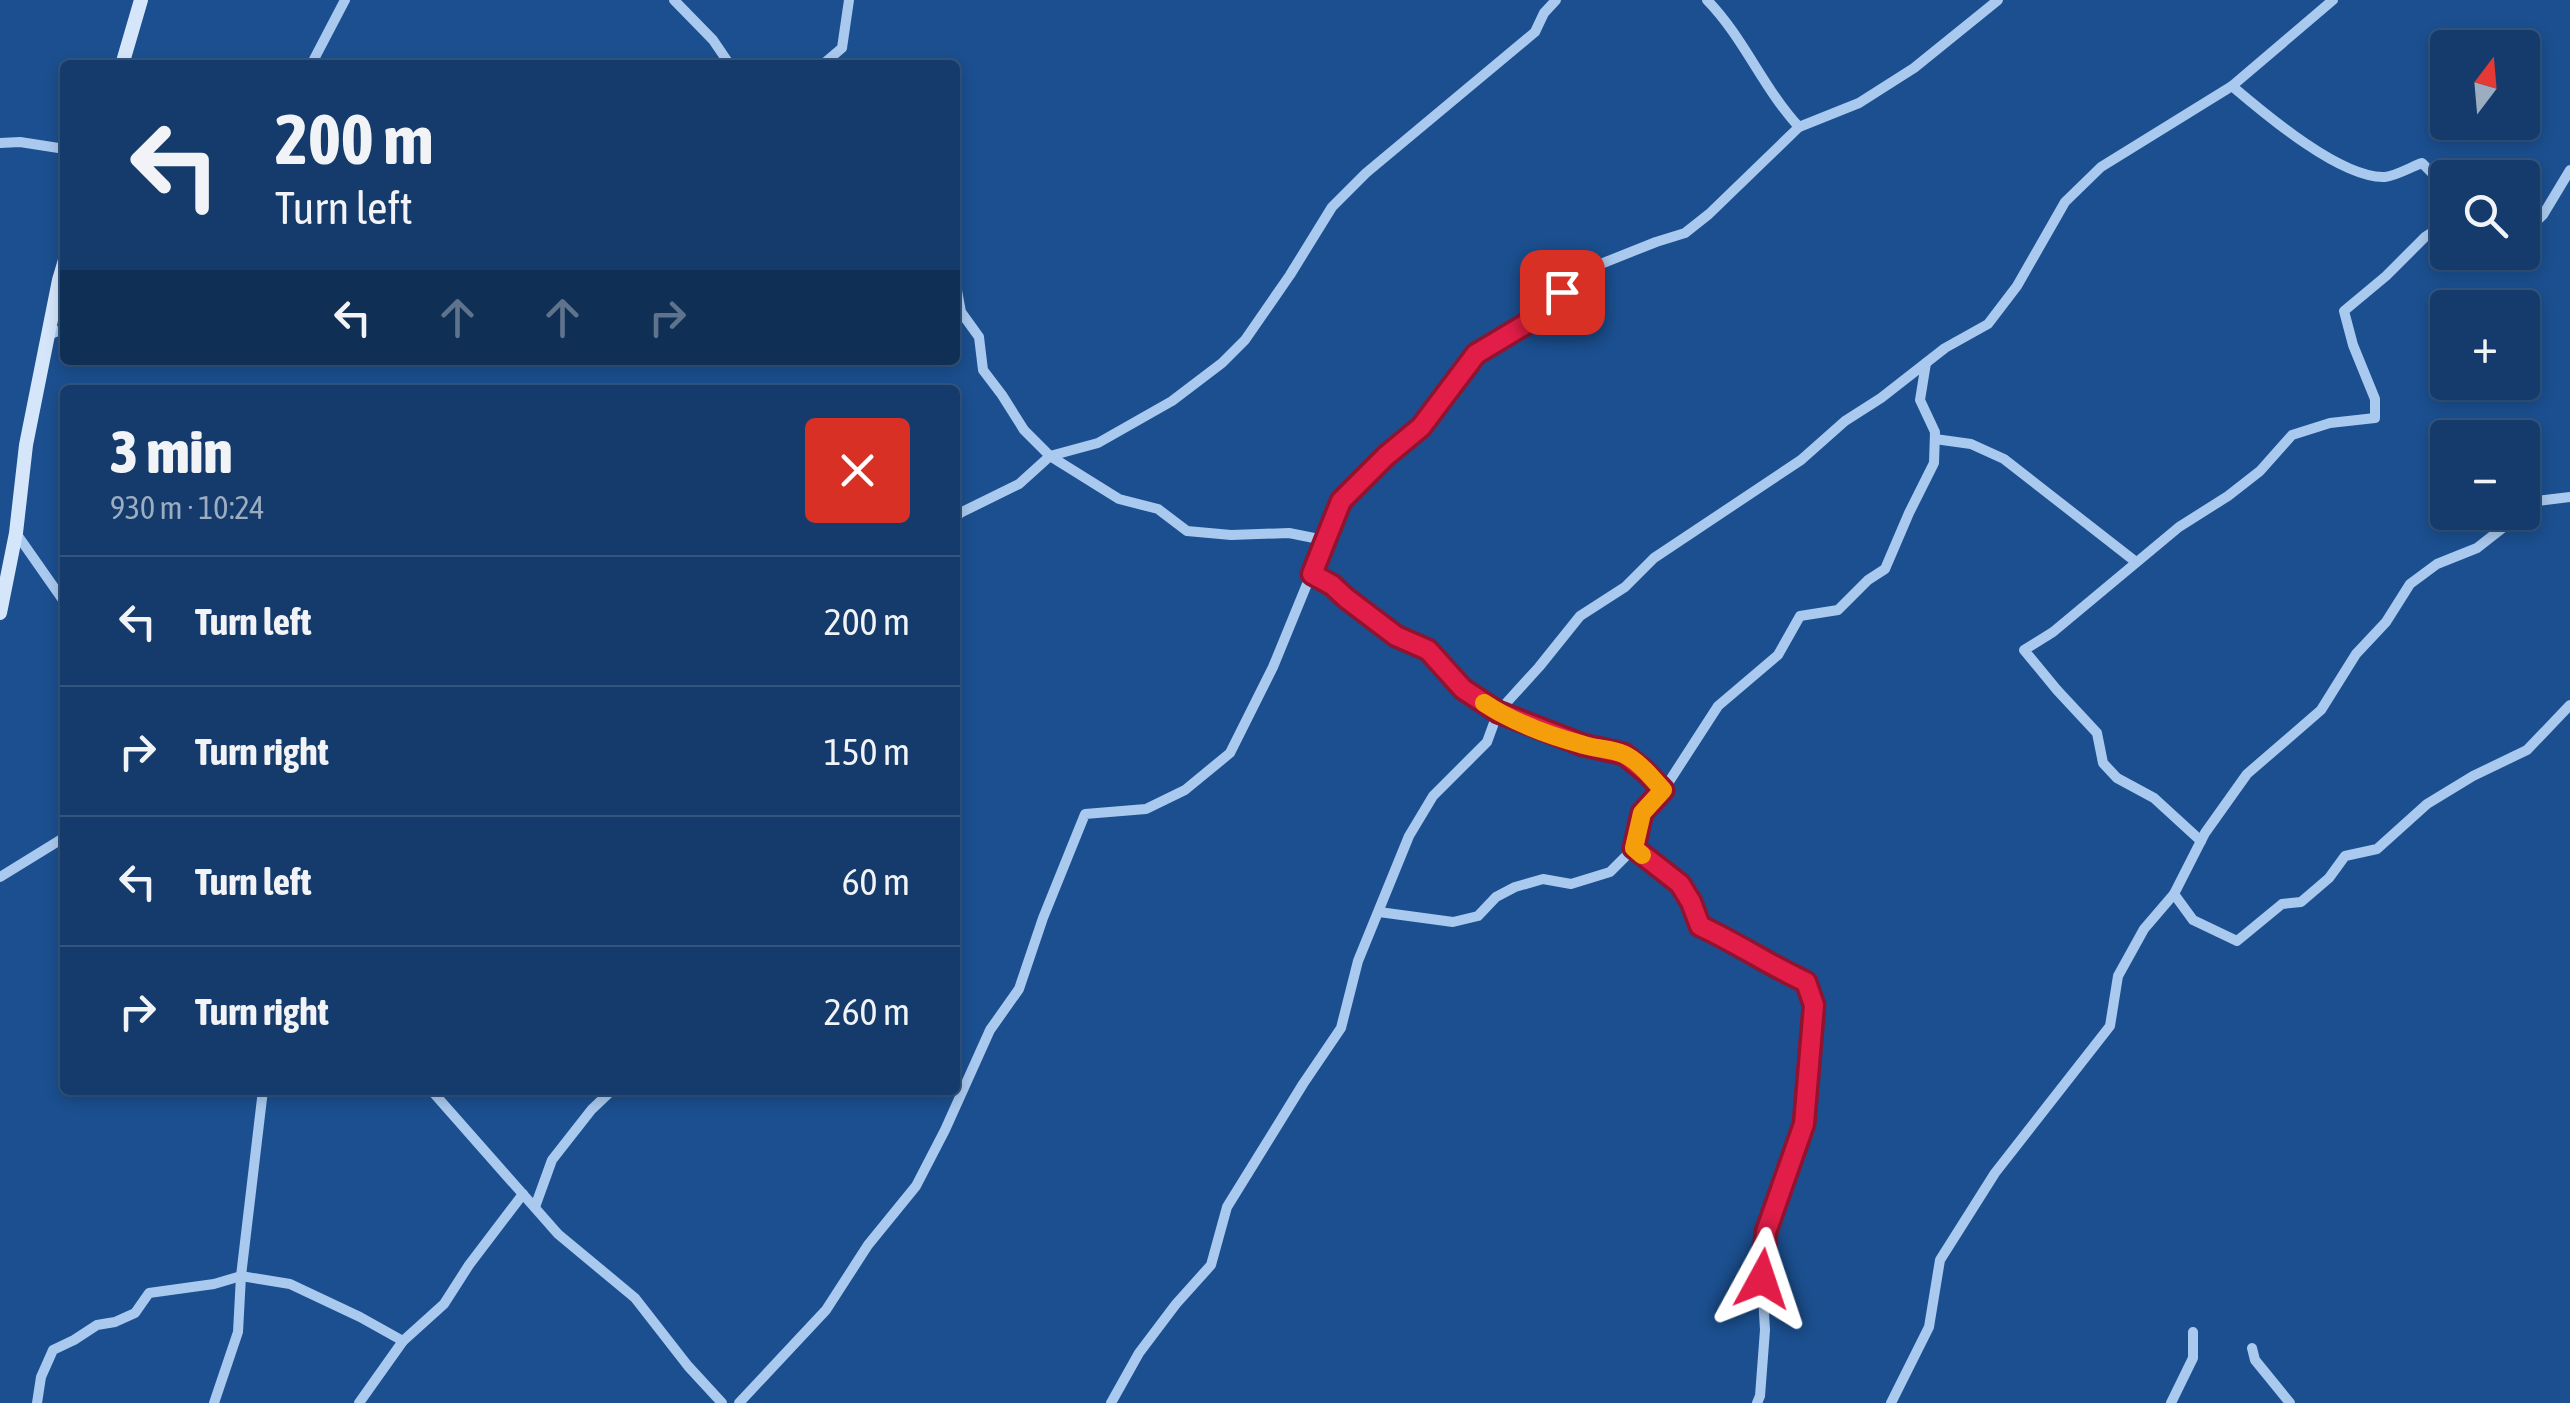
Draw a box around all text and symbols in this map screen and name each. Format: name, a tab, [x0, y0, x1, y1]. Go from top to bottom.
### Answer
north arrow	[2430, 30, 2540, 140]
map controls	[2430, 30, 2540, 530]
text: 200 m	[275, 99, 434, 179]
icon: left	[110, 100, 240, 230]
button: search	[2430, 160, 2540, 270]
text: Turn left	[275, 182, 413, 234]
pin	[1520, 250, 1605, 335]
icon: arrive	[1535, 265, 1590, 320]
icon: left	[325, 290, 380, 345]
icon: ahead	[430, 290, 485, 345]
icon: ahead	[535, 290, 590, 345]
icon: right	[640, 290, 695, 345]
button: +	[2430, 290, 2540, 400]
text: 3 min	[110, 417, 233, 486]
button: close	[805, 418, 910, 523]
button: −	[2430, 420, 2540, 530]
text: 930 m · 10:24	[110, 489, 265, 526]
icon: left	[110, 594, 165, 649]
text: Turn left	[195, 600, 311, 643]
text: 200 m	[824, 600, 910, 643]
icon: right	[110, 724, 165, 779]
text: Turn right	[195, 730, 329, 773]
text: 150 m	[824, 730, 910, 773]
icon: left	[110, 854, 165, 909]
text: Turn left	[195, 860, 311, 903]
text: 60 m	[842, 860, 910, 903]
icon: right	[110, 984, 165, 1039]
text: Turn right	[195, 990, 329, 1033]
text: 260 m	[824, 990, 910, 1033]
position arrow	[1710, 1227, 1814, 1331]

